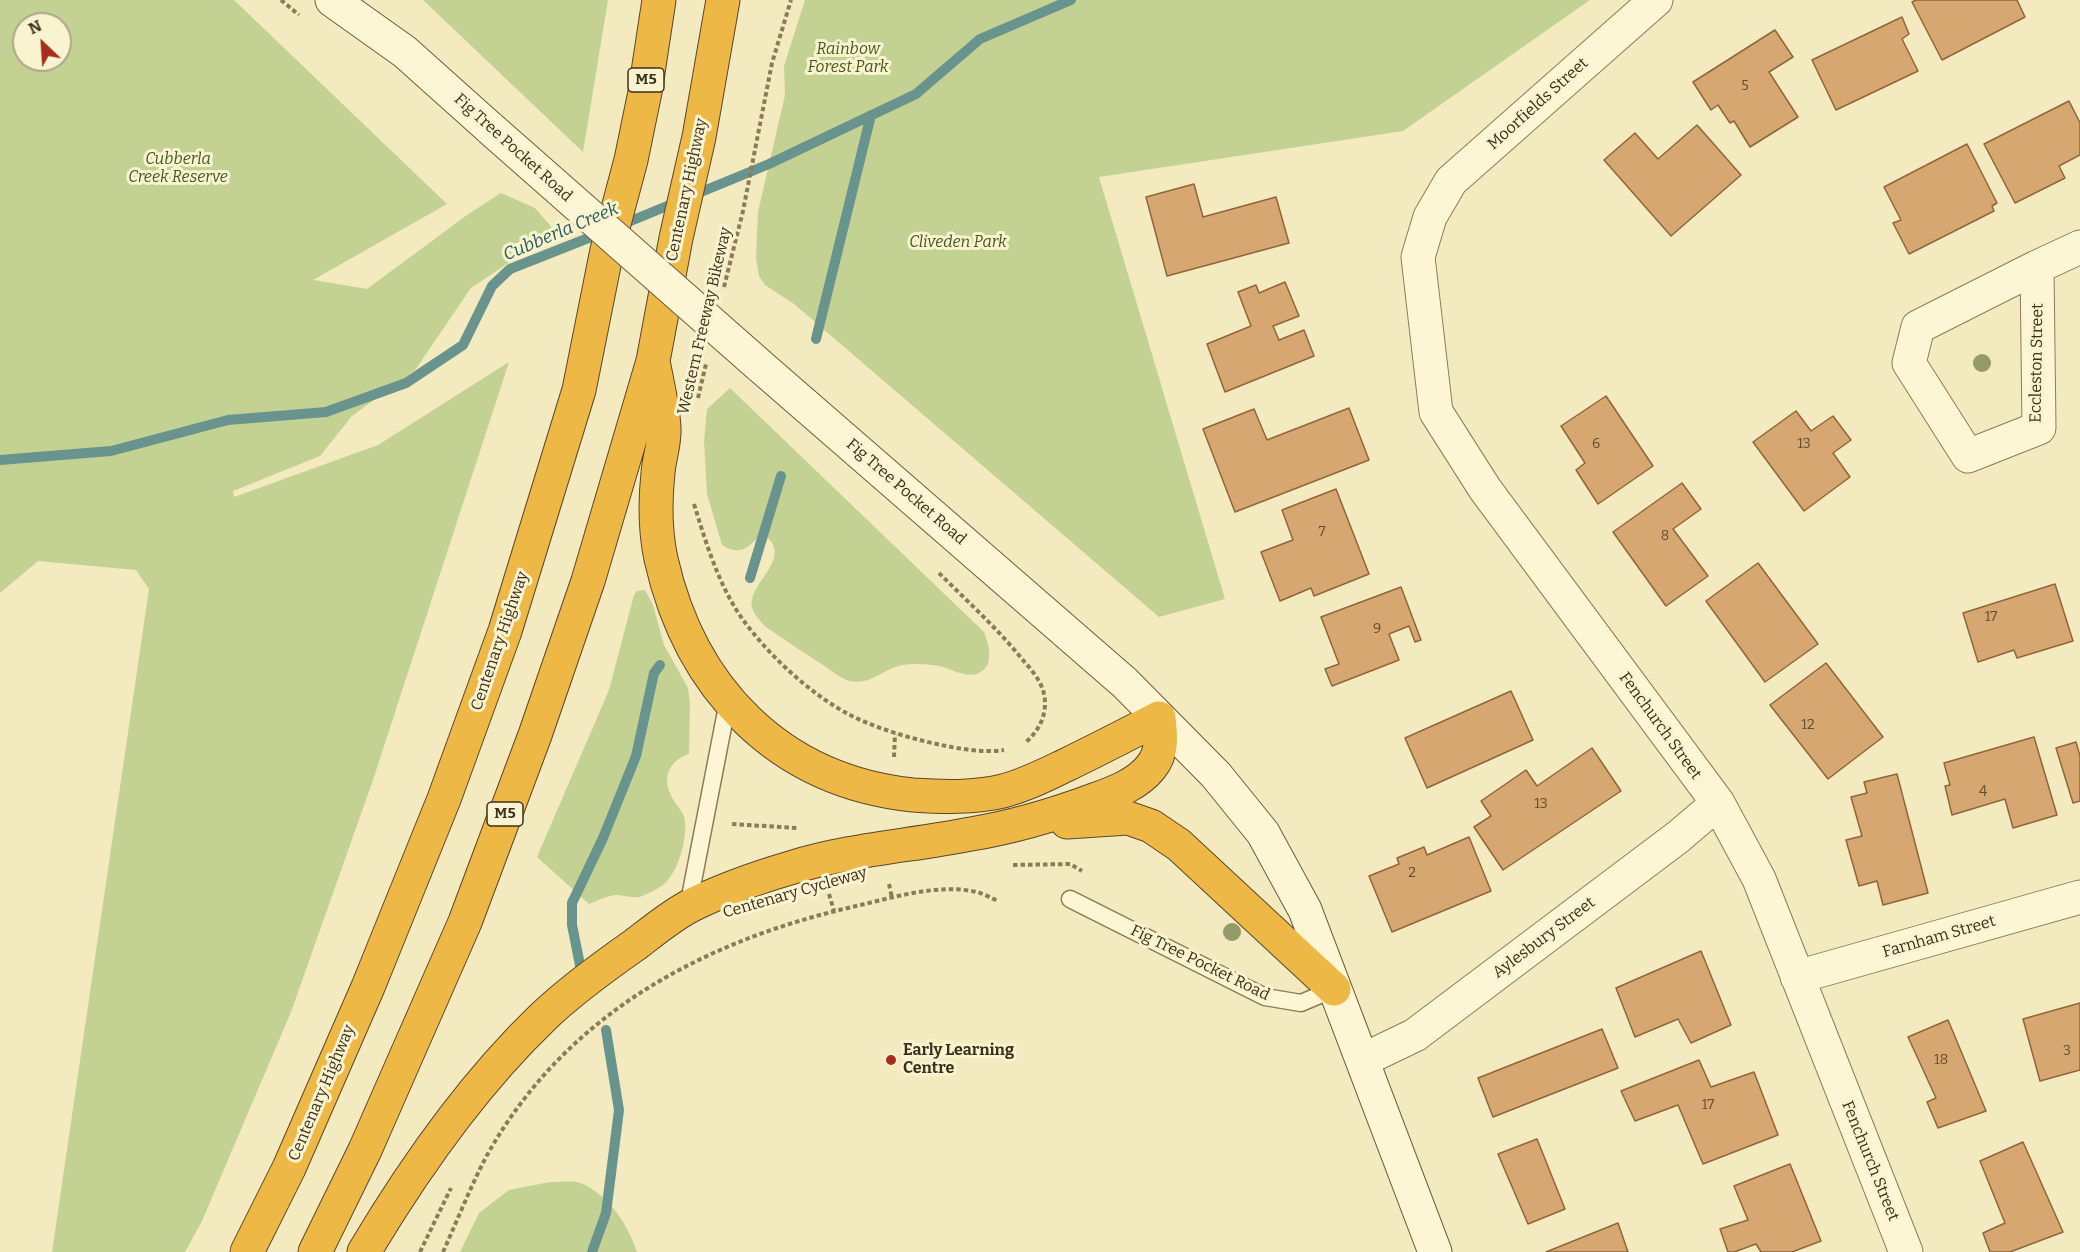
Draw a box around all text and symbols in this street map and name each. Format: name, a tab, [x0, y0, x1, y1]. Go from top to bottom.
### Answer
north arrow	[12, 12, 72, 72]
text: N	[25, 16, 45, 38]
park label: Rainbow Forest Park	[808, 40, 888, 78]
street label: Moorfields Street	[1484, 54, 1592, 154]
road number: M5	[628, 68, 664, 92]
house number: 5	[1741, 78, 1749, 94]
street label: Fig Tree Pocket Road	[450, 90, 576, 206]
street label: Centenary Highway	[662, 117, 712, 263]
park label: Cubberla Creek Reserve	[128, 150, 228, 188]
water label: Cubberla Creek	[500, 198, 622, 266]
street label: Western Freeway Bikeway	[674, 225, 736, 417]
park label: Cliveden Park	[909, 233, 1007, 253]
street label: Eccleston Street	[2026, 303, 2048, 423]
street label: Fig Tree Pocket Road	[842, 435, 970, 549]
house number: 6	[1592, 436, 1600, 452]
house number: 13	[1797, 436, 1811, 452]
house number: 7	[1318, 524, 1326, 540]
house number: 8	[1661, 528, 1669, 544]
street label: Centenary Highway	[467, 569, 533, 713]
house number: 17	[1985, 609, 1997, 625]
house number: 9	[1373, 621, 1381, 637]
street label: Fenchurch Street	[1615, 669, 1705, 783]
house number: 12	[1801, 717, 1815, 733]
house number: 4	[1979, 784, 1987, 800]
house number: 13	[1534, 796, 1548, 812]
road number: M5	[487, 802, 523, 826]
street label: Centenary Cycleway	[721, 863, 869, 923]
house number: 2	[1408, 865, 1416, 881]
street label: Aylesbury Street	[1489, 893, 1599, 983]
street label: Farnham Street	[1880, 912, 1998, 962]
street label: Fig Tree Pocket Road	[1127, 921, 1273, 1005]
street label: Centenary Highway	[285, 1022, 359, 1164]
place label: Early Learning Centre	[903, 1041, 1014, 1079]
house number: 3	[2063, 1043, 2071, 1059]
house number: 18	[1934, 1052, 1948, 1068]
marker: Early Learning Centre	[884, 1053, 898, 1067]
house number: 17	[1702, 1097, 1714, 1113]
street label: Fenchurch Street	[1837, 1098, 1903, 1224]

